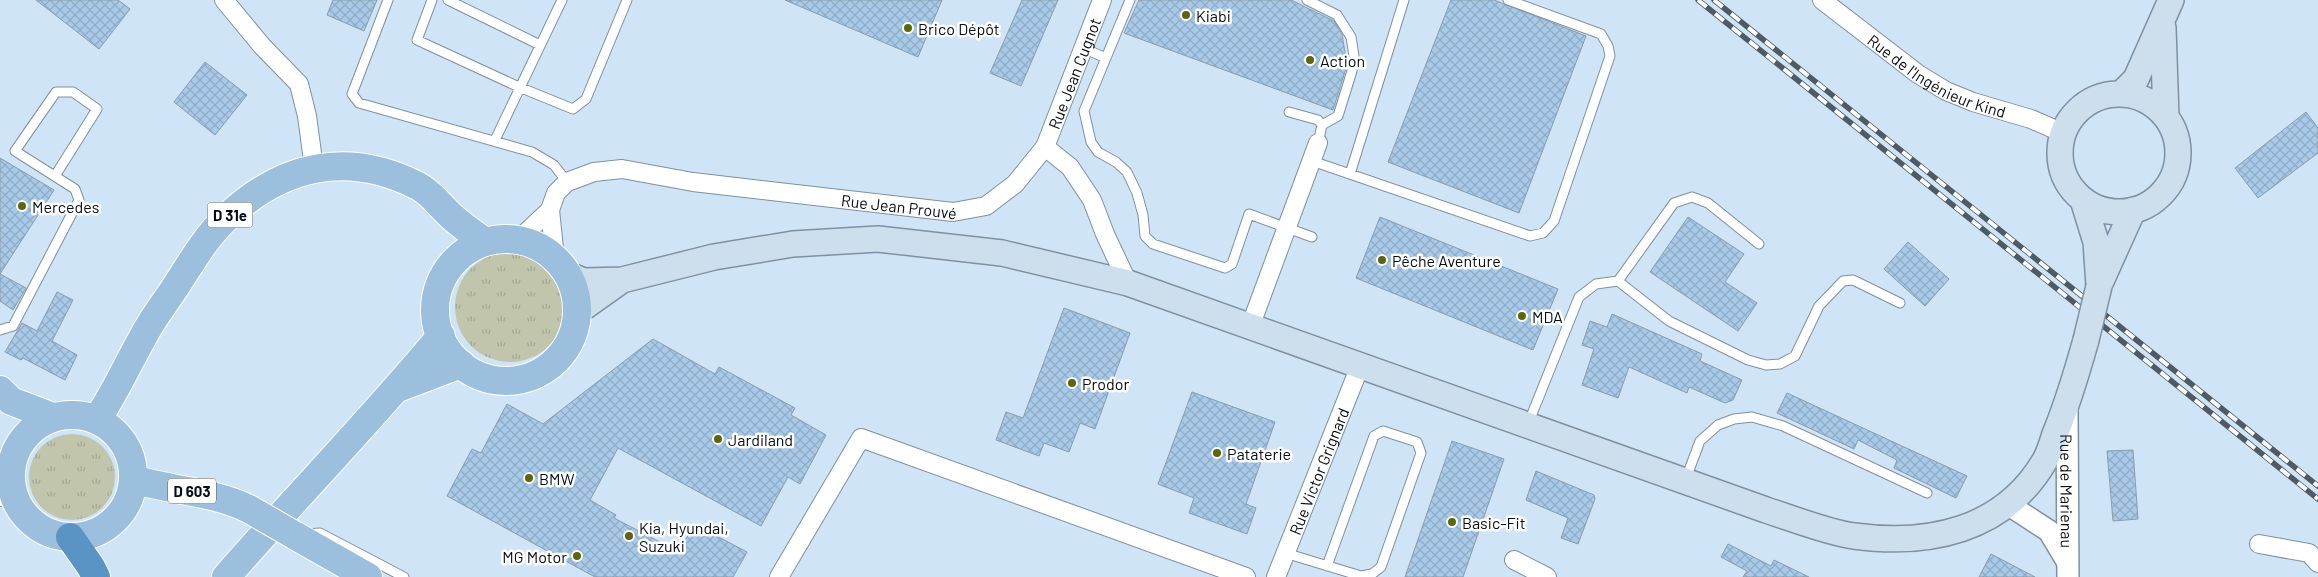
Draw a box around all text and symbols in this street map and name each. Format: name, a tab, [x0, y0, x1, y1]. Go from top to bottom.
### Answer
place label: Kiabi	[1196, 6, 1231, 25]
marker: Kiabi	[1180, 9, 1192, 21]
street label: Rue Jean Cugnot	[1043, 15, 1104, 132]
place label: Brico Dépôt	[918, 19, 1000, 38]
marker: Brico Dépôt	[902, 22, 914, 34]
street label: Rue de l'Ingénieur Kind	[1864, 30, 2008, 121]
place label: Action	[1320, 51, 1365, 70]
marker: Action	[1304, 54, 1316, 66]
street label: Rue Jean Prouvé	[840, 190, 958, 222]
place label: Mercedes	[32, 197, 99, 216]
marker: Mercedes	[16, 200, 28, 212]
road number: D 31e	[208, 202, 252, 228]
place label: Pêche Aventure	[1392, 251, 1501, 270]
marker: Pêche Aventure	[1376, 254, 1388, 266]
place label: MDA	[1532, 307, 1563, 326]
marker: MDA	[1516, 310, 1528, 322]
place label: Prodor	[1082, 374, 1129, 393]
marker: Prodor	[1066, 377, 1078, 389]
street label: Rue Victor Grignard	[1284, 405, 1352, 537]
place label: Jardiland	[728, 430, 793, 449]
marker: Jardiland	[712, 433, 724, 445]
street label: Rue de Marienau	[2058, 434, 2077, 548]
place label: Pataterie	[1227, 444, 1291, 463]
marker: Pataterie	[1211, 447, 1223, 459]
place label: BMW	[539, 469, 575, 488]
marker: BMW	[523, 472, 535, 484]
road number: D 603	[168, 478, 216, 504]
place label: Basic-Fit	[1462, 513, 1525, 532]
marker: Basic-Fit	[1446, 516, 1458, 528]
place label: Kia, Hyundai, Suzuki	[639, 518, 729, 555]
marker: Kia, Hyundai, Suzuki	[623, 530, 635, 542]
place label: MG Motor	[502, 547, 567, 566]
marker: MG Motor	[571, 550, 583, 562]

